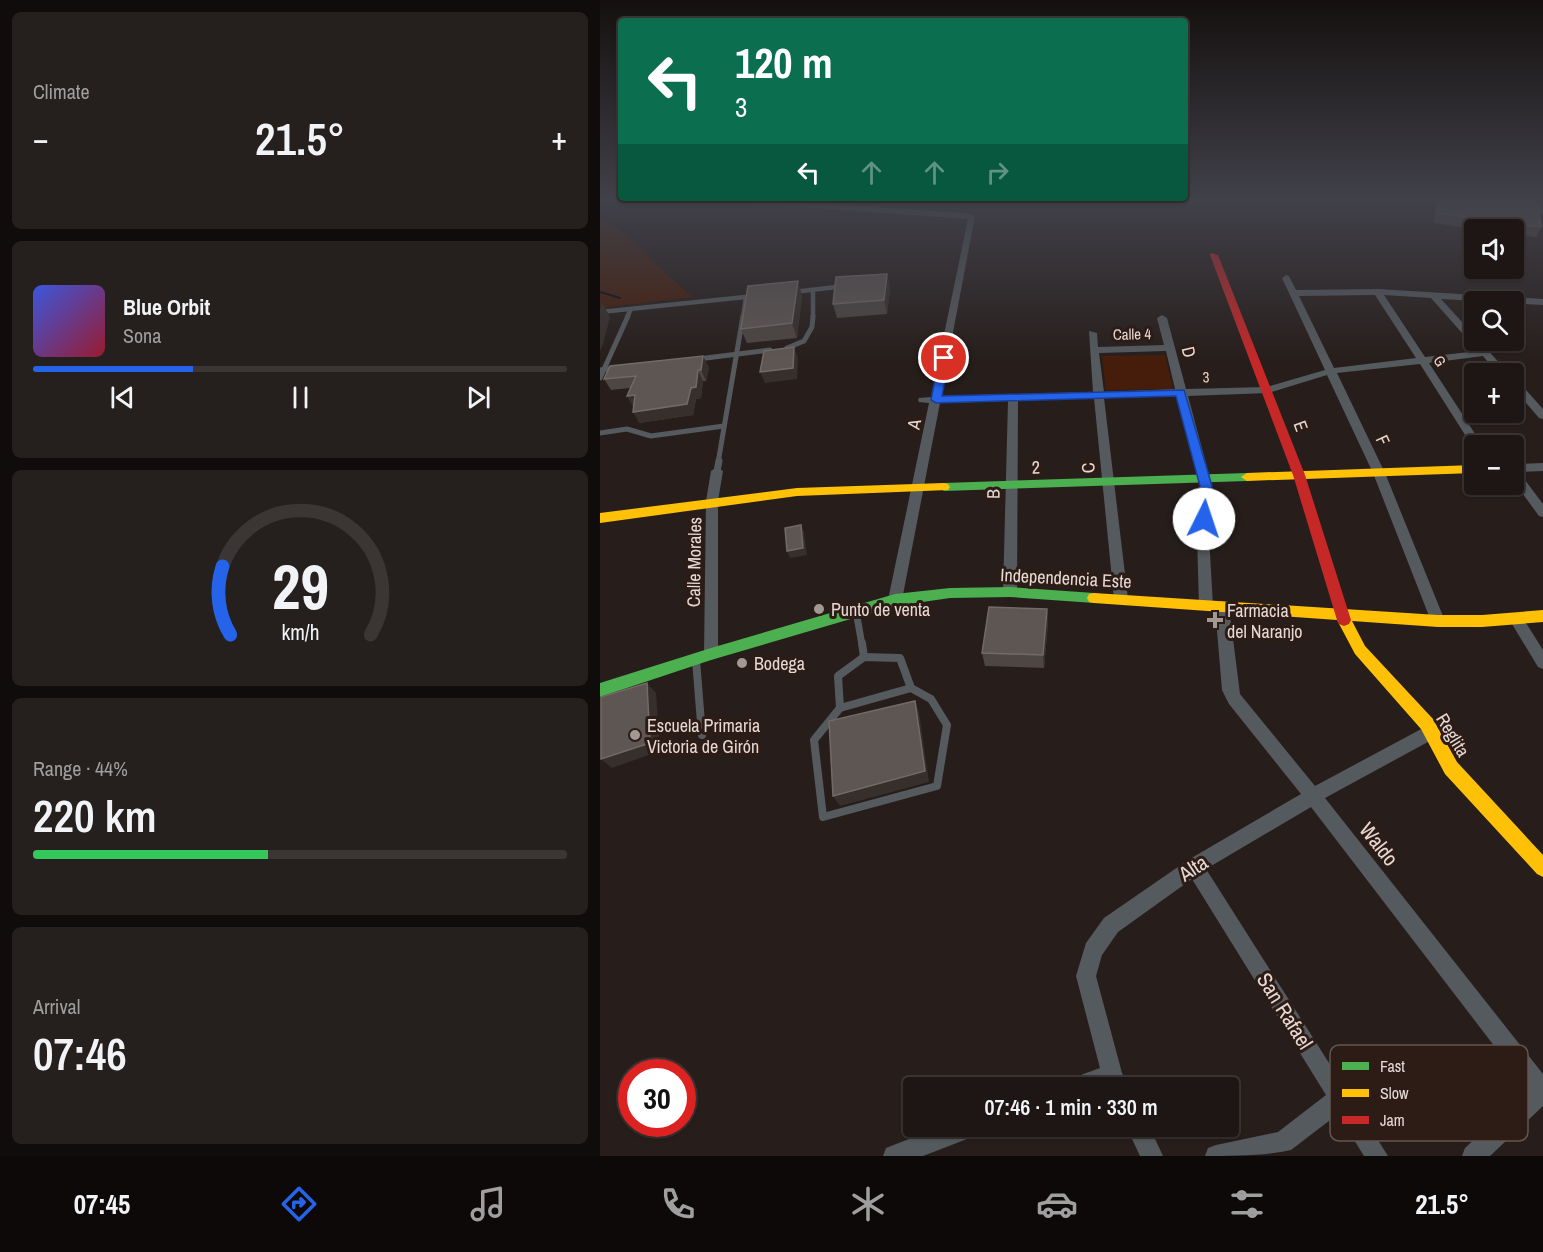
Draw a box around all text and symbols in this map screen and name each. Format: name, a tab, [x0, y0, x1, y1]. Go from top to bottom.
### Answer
text: 120 m	[735, 35, 833, 91]
icon: left	[636, 42, 714, 120]
text: Climate	[33, 78, 90, 105]
text: 3	[735, 89, 747, 125]
text: 21.5°	[255, 108, 345, 169]
text: −	[33, 116, 49, 160]
text: +	[551, 116, 567, 160]
icon: left	[792, 156, 825, 189]
icon: ahead	[855, 156, 888, 189]
icon: ahead	[918, 156, 951, 189]
icon: right	[981, 156, 1014, 189]
map controls	[1464, 219, 1524, 495]
button: sound	[1464, 219, 1524, 279]
button: search	[1464, 291, 1524, 351]
text: Blue Orbit	[123, 292, 210, 322]
text: Sona	[123, 322, 161, 349]
street label: Calle 4	[1113, 323, 1151, 345]
pin	[918, 332, 969, 383]
icon: arrive	[927, 341, 960, 374]
street label: D	[1176, 344, 1202, 360]
street label: G	[1429, 351, 1451, 371]
button: +	[1464, 363, 1524, 423]
street label: 3	[1202, 366, 1210, 388]
icon: previous	[106, 381, 139, 414]
icon: pause	[284, 381, 317, 414]
icon: next	[462, 381, 495, 414]
street label: A	[901, 416, 927, 432]
street label: E	[1288, 417, 1314, 435]
street label: F	[1370, 431, 1396, 449]
button: −	[1464, 435, 1524, 495]
street label: 2	[1031, 454, 1041, 480]
street label: C	[1075, 461, 1101, 475]
position arrow	[1172, 487, 1236, 551]
street label: B	[980, 489, 1006, 499]
street label: Calle Morales	[681, 517, 707, 607]
text: 29	[272, 544, 328, 628]
street label: Independencia Este	[1000, 562, 1132, 594]
place label: Punto de venta	[831, 597, 930, 622]
place label: Farmacia del Naranjo	[1227, 598, 1302, 644]
marker: Punto de venta	[812, 602, 826, 616]
marker: Farmacia del Naranjo	[1208, 613, 1222, 627]
text: km/h	[281, 618, 319, 647]
place label: Bodega	[754, 651, 805, 676]
marker: Bodega	[735, 656, 749, 670]
street label: Reglita	[1430, 709, 1476, 761]
place label: Escuela Primaria Victoria de Girón	[647, 713, 760, 759]
marker: Escuela Primaria Victoria de Girón	[628, 728, 642, 742]
text: Range · 44%	[33, 755, 128, 782]
text: 220 km	[33, 785, 157, 846]
street label: Waldo	[1353, 816, 1405, 872]
street label: Alta	[1172, 848, 1214, 889]
street label: San Rafael	[1250, 967, 1320, 1055]
text: Arrival	[33, 993, 80, 1020]
text: 07:46	[33, 1023, 127, 1084]
legend	[1330, 1045, 1528, 1141]
text: Fast	[1380, 1055, 1405, 1077]
speed limit sign: 30	[618, 1059, 696, 1137]
text: Slow	[1380, 1082, 1409, 1104]
text: 07:46 · 1 min · 330 m	[984, 1092, 1158, 1122]
text: Jam	[1380, 1109, 1405, 1131]
icon: directions	[278, 1183, 320, 1225]
icon: music	[467, 1183, 509, 1225]
icon: phone	[657, 1183, 699, 1225]
icon: climate	[847, 1183, 889, 1225]
icon: car	[1036, 1183, 1078, 1225]
icon: filters	[1226, 1183, 1268, 1225]
text: 07:45	[74, 1186, 130, 1222]
text: 21.5°	[1415, 1186, 1469, 1222]

